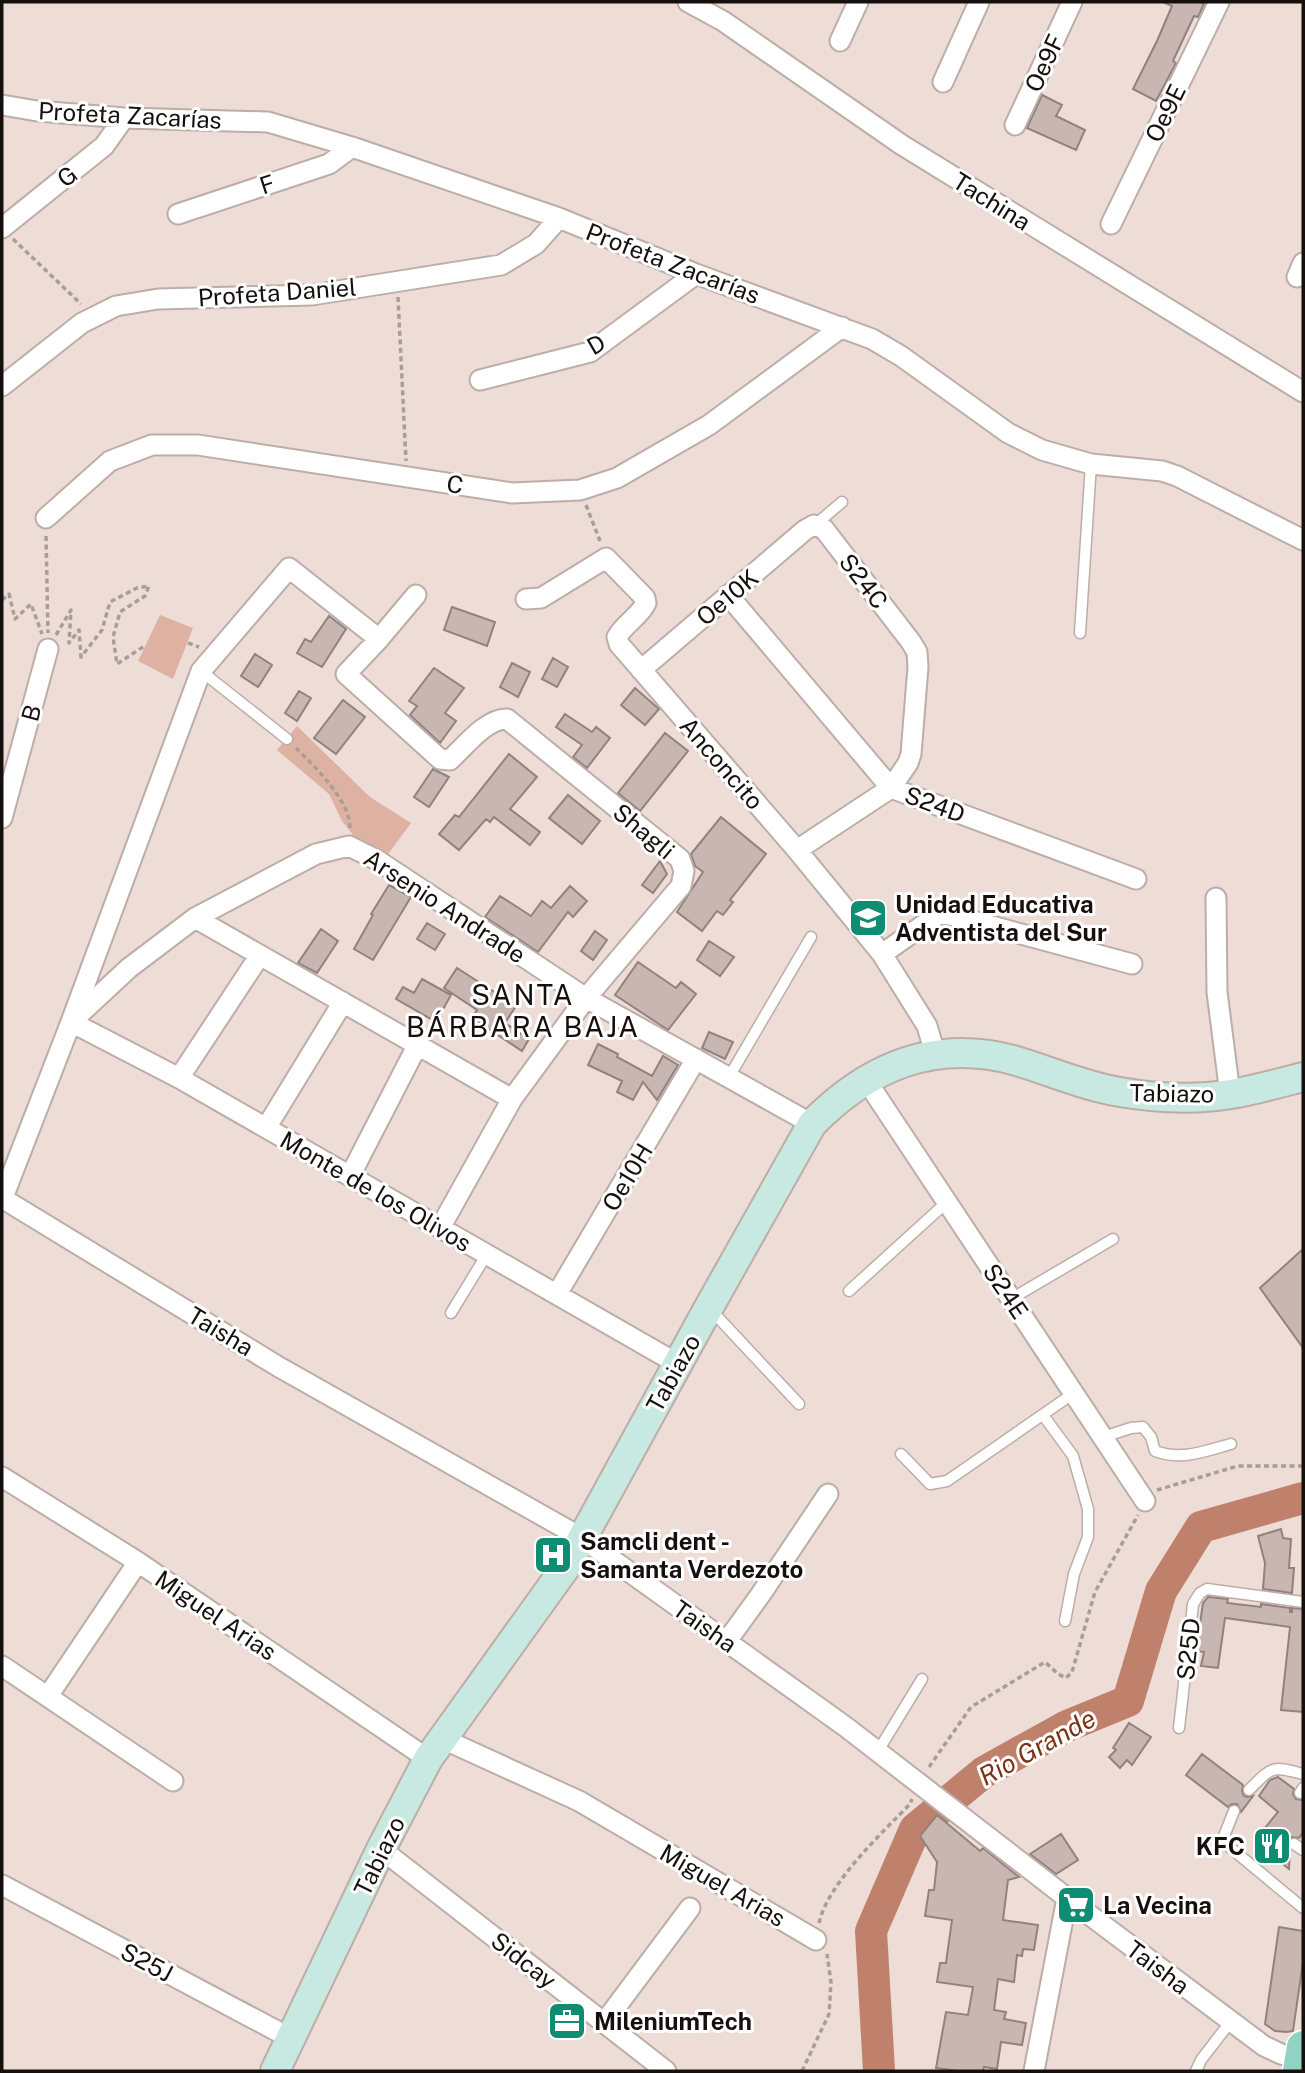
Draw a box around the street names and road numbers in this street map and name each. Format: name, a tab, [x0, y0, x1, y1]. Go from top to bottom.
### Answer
street label: Oe9F	[1019, 30, 1069, 96]
street label: Oe9E	[1139, 79, 1191, 147]
street label: Profeta Zacarías	[38, 96, 222, 134]
street label: G	[51, 160, 83, 192]
street label: Tachina	[948, 166, 1036, 236]
street label: F	[256, 168, 278, 200]
street label: Profeta Zacarías	[582, 217, 764, 309]
street label: Profeta Daniel	[197, 272, 357, 312]
street label: D	[582, 328, 610, 360]
street label: C	[445, 469, 465, 499]
street label: S24C	[834, 548, 894, 614]
street label: Oe10K	[690, 563, 764, 631]
street label: B	[15, 702, 47, 724]
street label: Anconcito	[674, 711, 770, 815]
street label: S24D	[901, 780, 969, 828]
street label: Shagli	[608, 797, 680, 865]
street label: Arsenio Andrade	[359, 843, 531, 969]
street label: Tabiazo	[1129, 1078, 1215, 1108]
street label: Monte de los Olivos	[276, 1125, 476, 1257]
street label: Oe10H	[596, 1138, 658, 1216]
street label: S24E	[978, 1258, 1034, 1324]
street label: Taisha	[183, 1301, 259, 1361]
street label: Tabiazo	[640, 1329, 706, 1417]
street label: Miguel Arias	[150, 1564, 282, 1666]
street label: Taisha	[668, 1594, 742, 1658]
street label: S25D	[1171, 1617, 1205, 1681]
street label: Tabiazo	[348, 1812, 410, 1900]
street label: Miguel Arias	[655, 1838, 791, 1932]
street label: Sidcay	[486, 1926, 562, 1994]
street label: Taisha	[1121, 1934, 1195, 2000]
street label: S25J	[116, 1937, 178, 1987]

